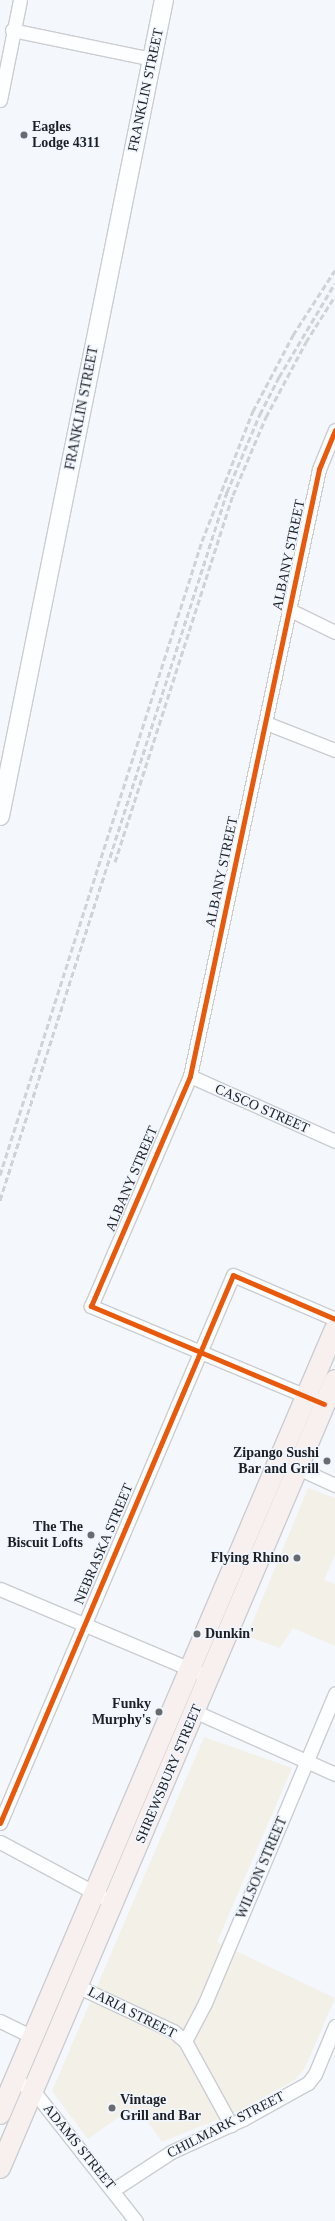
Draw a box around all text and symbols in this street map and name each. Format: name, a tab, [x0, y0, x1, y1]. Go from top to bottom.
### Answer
street label: FRANKLIN STREET	[125, 27, 167, 153]
place label: Eagles Lodge 4311	[32, 119, 100, 152]
marker: Eagles Lodge 4311	[19, 130, 29, 140]
street label: FRANKLIN STREET	[62, 345, 102, 471]
street label: ALBANY STREET	[269, 498, 309, 612]
street label: ALBANY STREET	[202, 815, 242, 929]
street label: CASCO STREET	[212, 1081, 312, 1137]
street label: ALBANY STREET	[102, 1124, 162, 1234]
place label: Zipango Sushi Bar and Grill	[233, 1445, 319, 1478]
marker: Zipango Sushi Bar and Grill	[322, 1456, 332, 1466]
street label: NEBRASKA STREET	[71, 1481, 137, 1607]
place label: The The Biscuit Lofts	[7, 1519, 83, 1552]
marker: The The Biscuit Lofts	[86, 1530, 96, 1540]
place label: Flying Rhino	[211, 1550, 289, 1566]
marker: Flying Rhino	[292, 1553, 302, 1563]
place label: Dunkin'	[205, 1626, 254, 1642]
marker: Dunkin'	[192, 1629, 202, 1639]
place label: Funky Murphy's	[92, 1696, 151, 1728]
street label: SHREWSBURY STREET	[132, 1702, 206, 1846]
marker: Funky Murphy's	[154, 1707, 164, 1717]
street label: WILSON STREET	[233, 1814, 291, 1922]
street label: LARIA STREET	[85, 1983, 179, 2043]
street label: CHILMARK STREET	[164, 2088, 288, 2162]
place label: Vintage Grill and Bar	[120, 2092, 201, 2124]
street label: ADAMS STREET	[39, 2101, 119, 2193]
marker: Vintage Grill and Bar	[107, 2103, 117, 2113]

